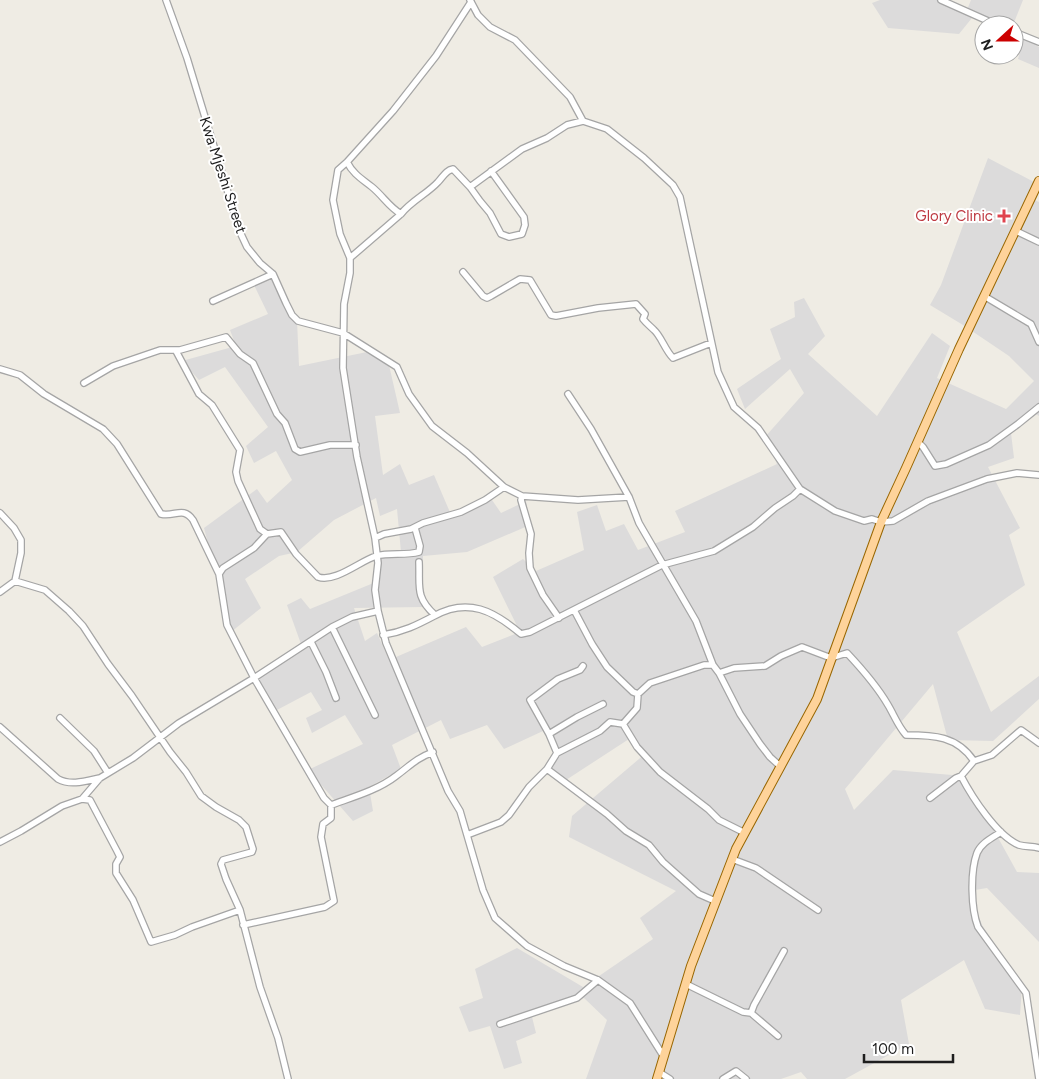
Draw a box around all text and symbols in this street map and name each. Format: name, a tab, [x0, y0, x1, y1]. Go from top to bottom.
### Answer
north arrow	[974, 15, 1024, 65]
text: N	[977, 36, 997, 53]
street label: Kwa Mjeshi Street	[196, 114, 250, 236]
place label: Glory Clinic	[915, 207, 993, 225]
marker: Glory Clinic	[997, 209, 1011, 223]
scale bar	[864, 1032, 953, 1064]
text: 100 m	[872, 1040, 914, 1058]

